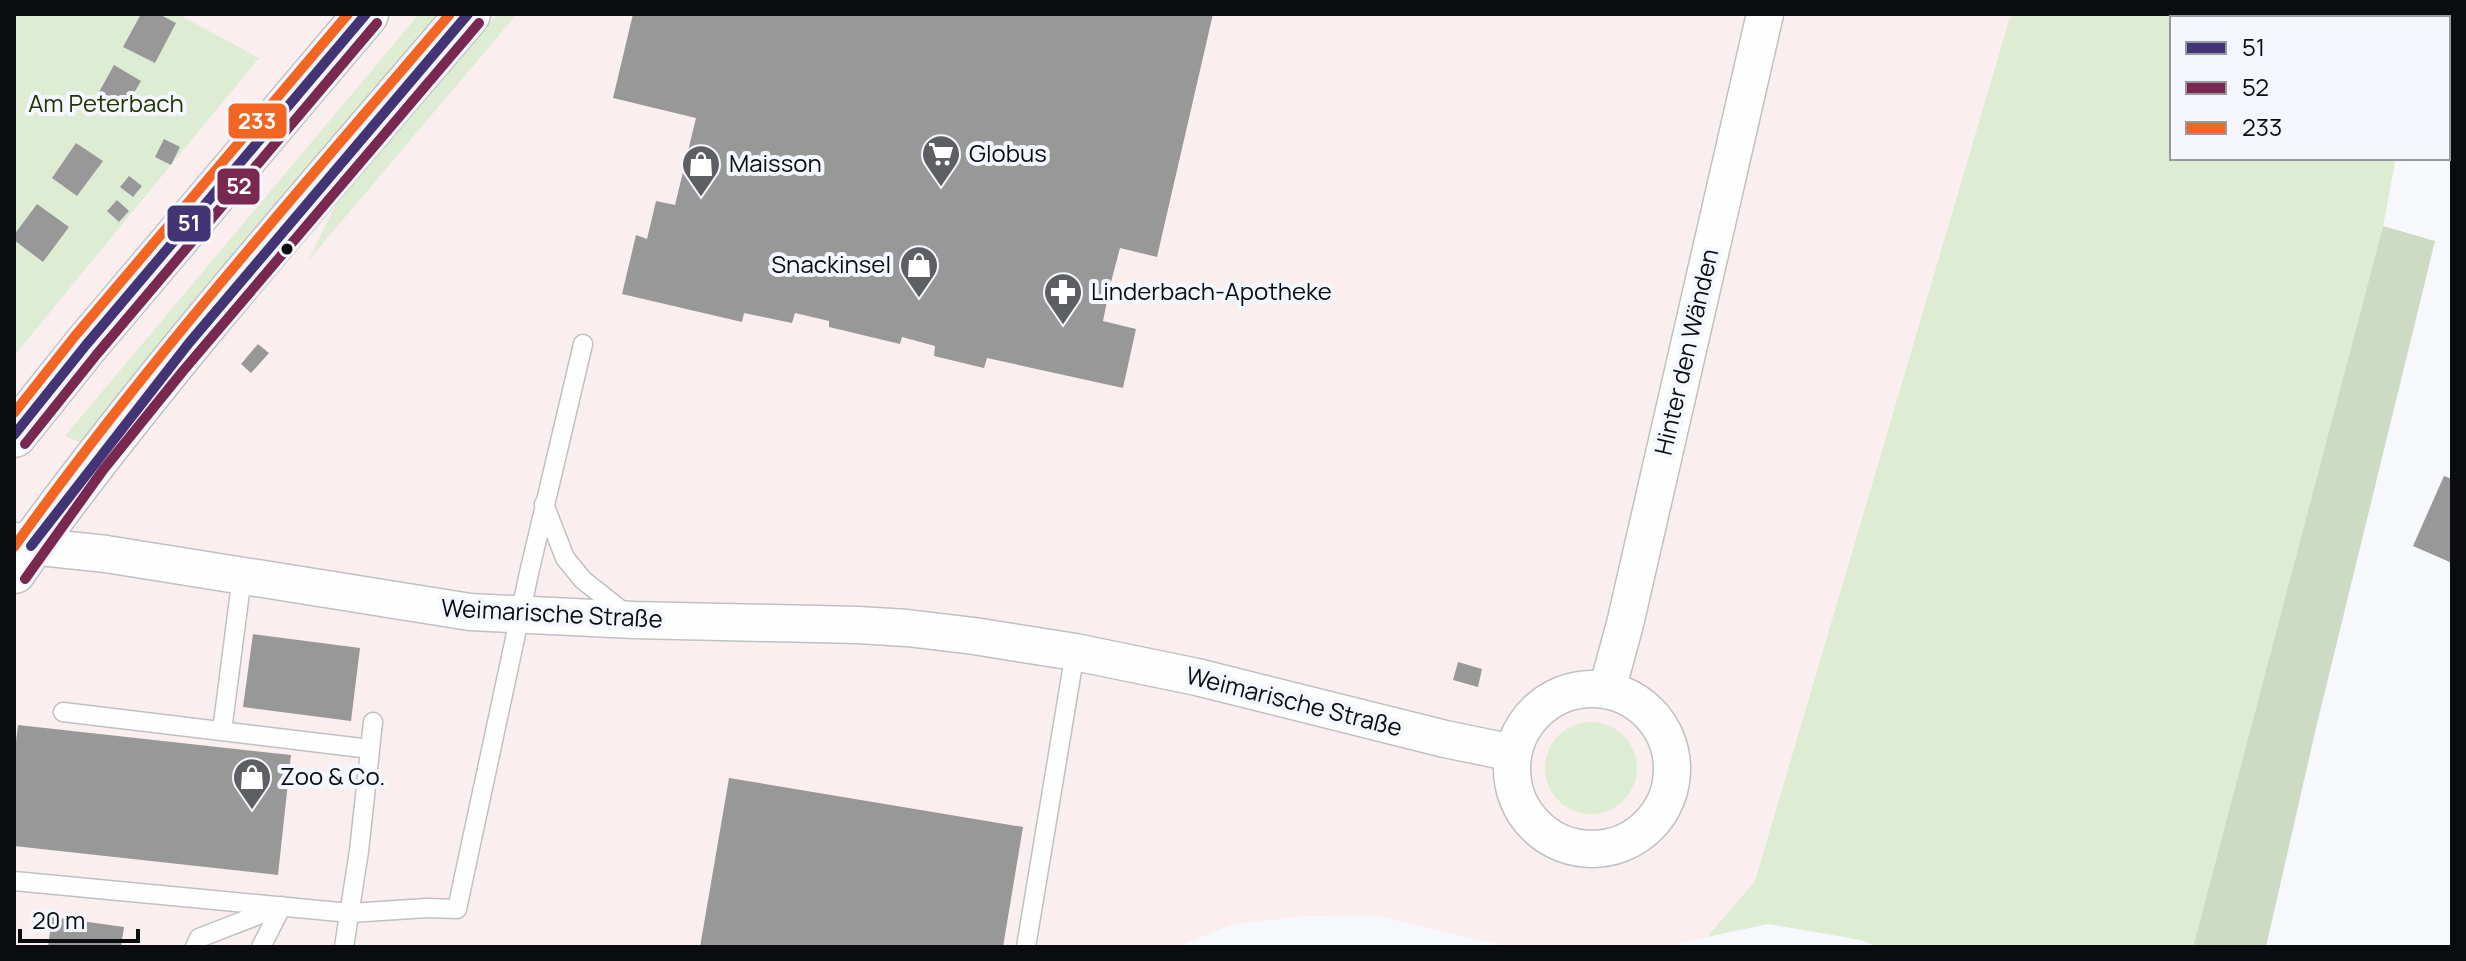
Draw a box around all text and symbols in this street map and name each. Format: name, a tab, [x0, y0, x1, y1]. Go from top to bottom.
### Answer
legend	[2170, 16, 2450, 160]
text: 51	[2242, 30, 2265, 63]
text: 52	[2242, 70, 2269, 103]
park label: Am Peterbach	[28, 86, 184, 119]
line badge: 233	[227, 102, 288, 140]
text: 233	[238, 106, 276, 136]
text: 233	[2242, 110, 2282, 143]
supermarket icon: Globus	[920, 133, 962, 188]
place label: Globus	[969, 136, 1047, 169]
shop icon: Maisson	[680, 143, 722, 198]
place label: Maisson	[729, 146, 822, 179]
line badge: 52	[216, 167, 261, 206]
text: 52	[226, 171, 252, 201]
line badge: 51	[166, 204, 212, 243]
text: 51	[178, 208, 200, 238]
unlabelled marker	[279, 241, 295, 257]
shop icon: Snackinsel	[898, 244, 940, 299]
street label: Hinter den Wänden	[1646, 245, 1725, 458]
place label: Snackinsel	[771, 247, 891, 280]
pharmacy icon: Linderbach-Apotheke	[1042, 271, 1084, 326]
place label: Linderbach-Apotheke	[1091, 274, 1332, 307]
street label: Weimarische Straße	[440, 590, 664, 635]
street label: Weimarische Straße	[1183, 658, 1406, 743]
shop icon: Zoo & Co.	[231, 756, 273, 811]
place label: Zoo & Co.	[280, 759, 385, 792]
scale bar	[20, 893, 138, 943]
text: 20 m	[32, 903, 85, 936]

